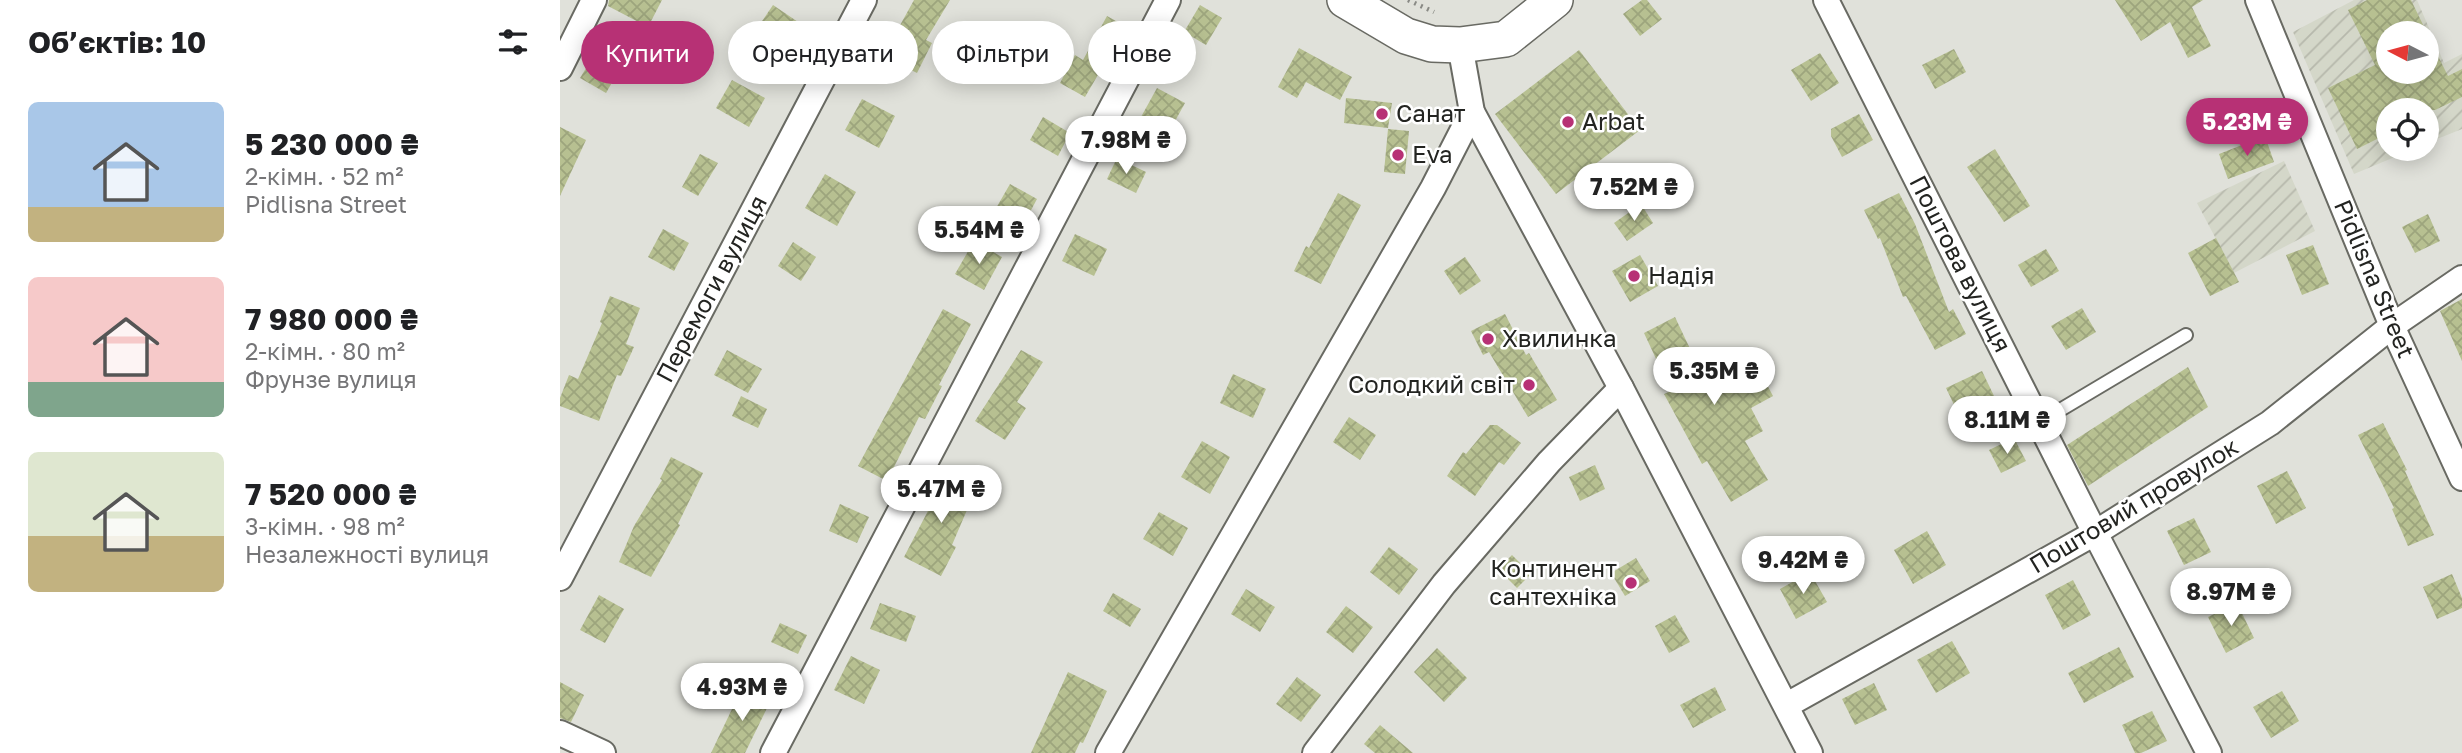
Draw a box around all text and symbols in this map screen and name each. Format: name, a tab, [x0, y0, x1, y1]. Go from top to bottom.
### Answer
chip: Купити	[581, 21, 714, 84]
chip: Орендувати	[728, 21, 918, 84]
chip: Фільтри	[932, 21, 1074, 84]
chip: Нове	[1088, 21, 1196, 84]
north arrow	[2376, 21, 2440, 84]
map controls	[2376, 21, 2439, 161]
icon: filters	[494, 23, 532, 61]
text: Об’єктів: 10	[28, 24, 206, 60]
place label: Санат	[1396, 98, 1466, 127]
button: locate	[2376, 98, 2439, 161]
pin: 5.23M ₴	[2182, 99, 2312, 158]
marker: Санат	[1374, 106, 1390, 122]
place label: Arbat	[1582, 106, 1645, 135]
text: 5.23M ₴	[2202, 107, 2292, 135]
marker: Arbat	[1560, 114, 1576, 130]
pin: 7.98M ₴	[1061, 116, 1191, 176]
text: 7.98M ₴	[1081, 125, 1171, 153]
text: 5 230 000 ₴	[245, 126, 419, 162]
icon: home	[84, 130, 168, 214]
place label: Eva	[1412, 139, 1453, 168]
marker: Eva	[1390, 147, 1406, 163]
text: 2-кімн. · 52 m²	[245, 162, 403, 190]
pin: 7.52M ₴	[1569, 164, 1699, 223]
street label: Поштова вулиця	[1904, 170, 2018, 357]
text: 7.52M ₴	[1590, 172, 1678, 200]
text: Pidlisna Street	[245, 190, 407, 218]
street label: Перемоги вулиця	[649, 190, 772, 387]
street label: Pidlisna Street	[2329, 195, 2422, 362]
pin: 5.54M ₴	[914, 206, 1044, 266]
text: 5.54M ₴	[934, 215, 1024, 243]
place label: Надiя	[1648, 260, 1714, 289]
marker: Надiя	[1626, 268, 1642, 284]
text: 7 980 000 ₴	[245, 301, 418, 337]
icon: home	[84, 305, 168, 389]
place label: Хвилинка	[1502, 323, 1616, 352]
marker: Хвилинка	[1480, 331, 1496, 347]
text: 2-кімн. · 80 m²	[245, 337, 405, 365]
pin: 5.35M ₴	[1649, 348, 1779, 407]
text: 5.35M ₴	[1669, 356, 1759, 384]
text: Фрунзе вулиця	[245, 365, 417, 393]
place label: Солодкий світ	[1348, 369, 1515, 398]
marker: Солодкий світ	[1521, 377, 1537, 393]
pin: 8.11M ₴	[1942, 396, 2072, 456]
text: 8.11M ₴	[1964, 405, 2050, 433]
street label: Поштовий провулок	[2024, 431, 2243, 579]
pin: 5.47M ₴	[876, 466, 1006, 525]
text: 5.47M ₴	[897, 474, 985, 502]
text: 7 520 000 ₴	[245, 476, 417, 512]
icon: home	[84, 480, 168, 564]
text: 3-кімн. · 98 m²	[245, 512, 405, 540]
pin: 9.42M ₴	[1738, 536, 1868, 596]
text: Незалежності вулиця	[245, 540, 489, 568]
text: 9.42M ₴	[1758, 545, 1848, 573]
place label: Континент сантехніка	[1489, 553, 1617, 610]
pin: 8.97M ₴	[2166, 568, 2296, 628]
marker: Континент сантехніка	[1623, 575, 1639, 591]
text: 8.97M ₴	[2186, 577, 2276, 605]
pin: 4.93M ₴	[677, 664, 807, 723]
text: 4.93M ₴	[697, 672, 787, 700]

